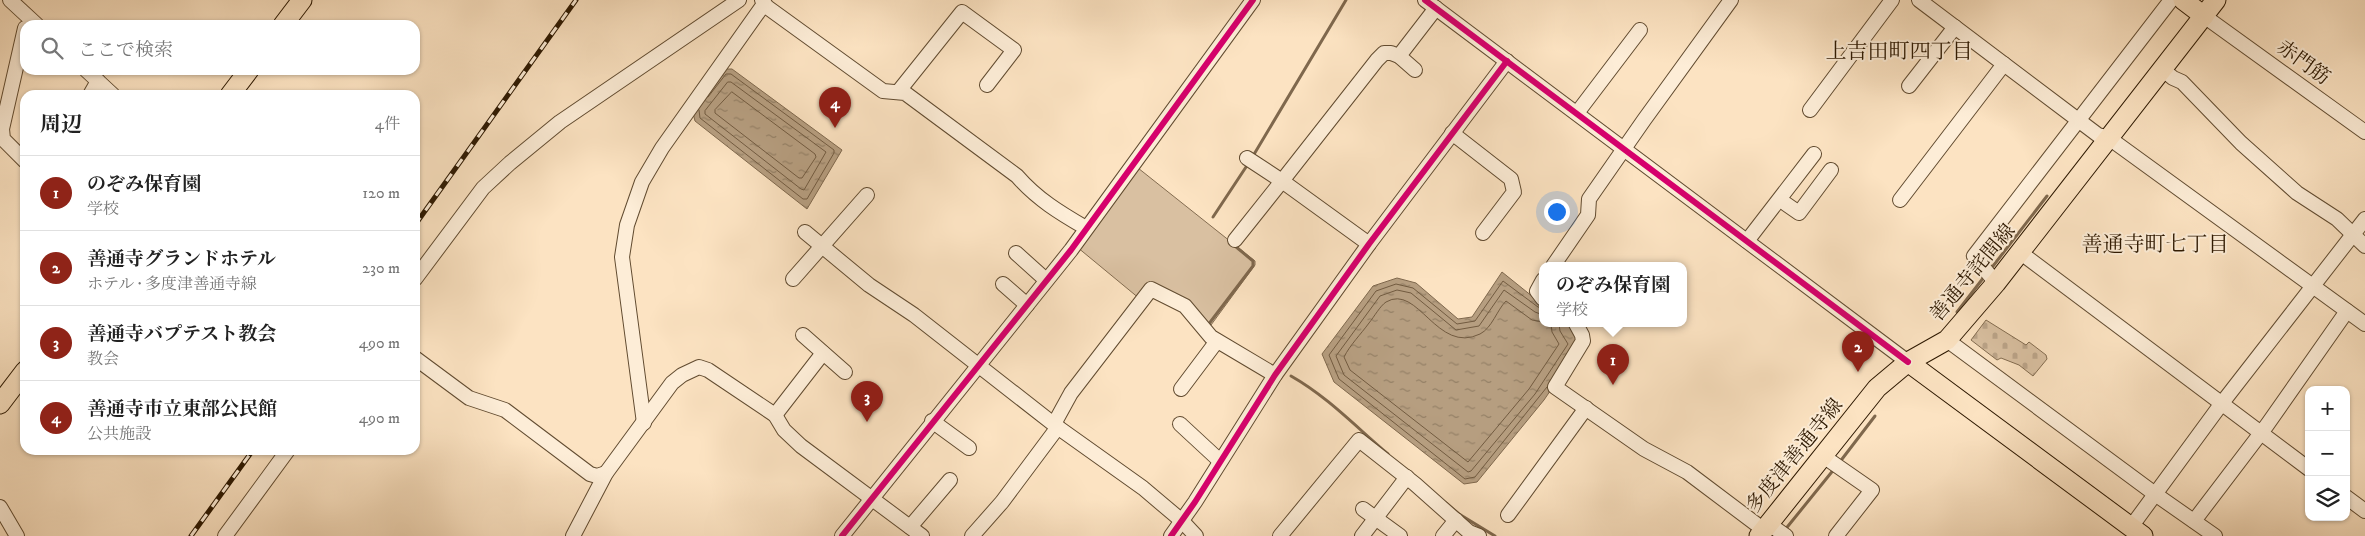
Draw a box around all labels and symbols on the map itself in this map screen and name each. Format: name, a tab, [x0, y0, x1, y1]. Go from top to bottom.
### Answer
street label: 赤門筋	[2271, 35, 2335, 91]
district label: 上吉田町四丁目	[1826, 39, 1973, 65]
pin: 4	[819, 87, 851, 128]
your location	[1544, 199, 1570, 225]
street label: 善通寺詫間線	[1925, 219, 2021, 327]
district label: 善通寺町七丁目	[2082, 232, 2229, 258]
pin: 2	[1842, 331, 1874, 372]
pin: 1	[1597, 344, 1629, 385]
pin: 3	[851, 381, 883, 422]
street label: 多度津善通寺線	[1741, 394, 1849, 518]

